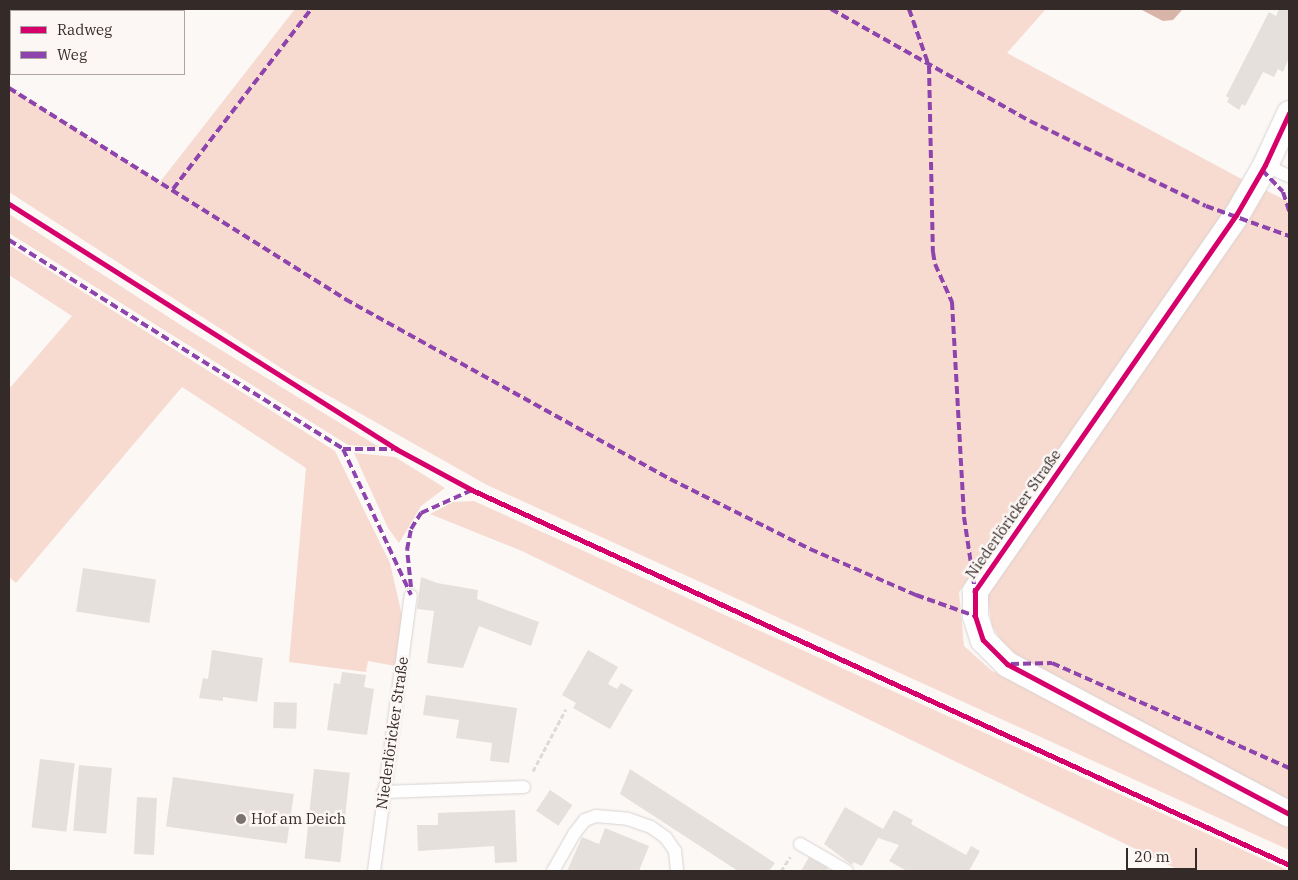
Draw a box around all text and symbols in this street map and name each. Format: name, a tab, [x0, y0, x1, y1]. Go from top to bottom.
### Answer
legend	[10, 10, 185, 75]
text: Radweg	[57, 20, 112, 39]
text: Weg	[57, 45, 87, 64]
street label: Niederlöricker Straße	[962, 446, 1064, 582]
street label: Niederlöricker Straße	[372, 656, 412, 810]
place label: Hof am Deich	[251, 810, 346, 828]
marker: Hof am Deich	[235, 813, 247, 825]
scale bar	[1128, 838, 1199, 870]
text: 20 m	[1134, 847, 1170, 866]

